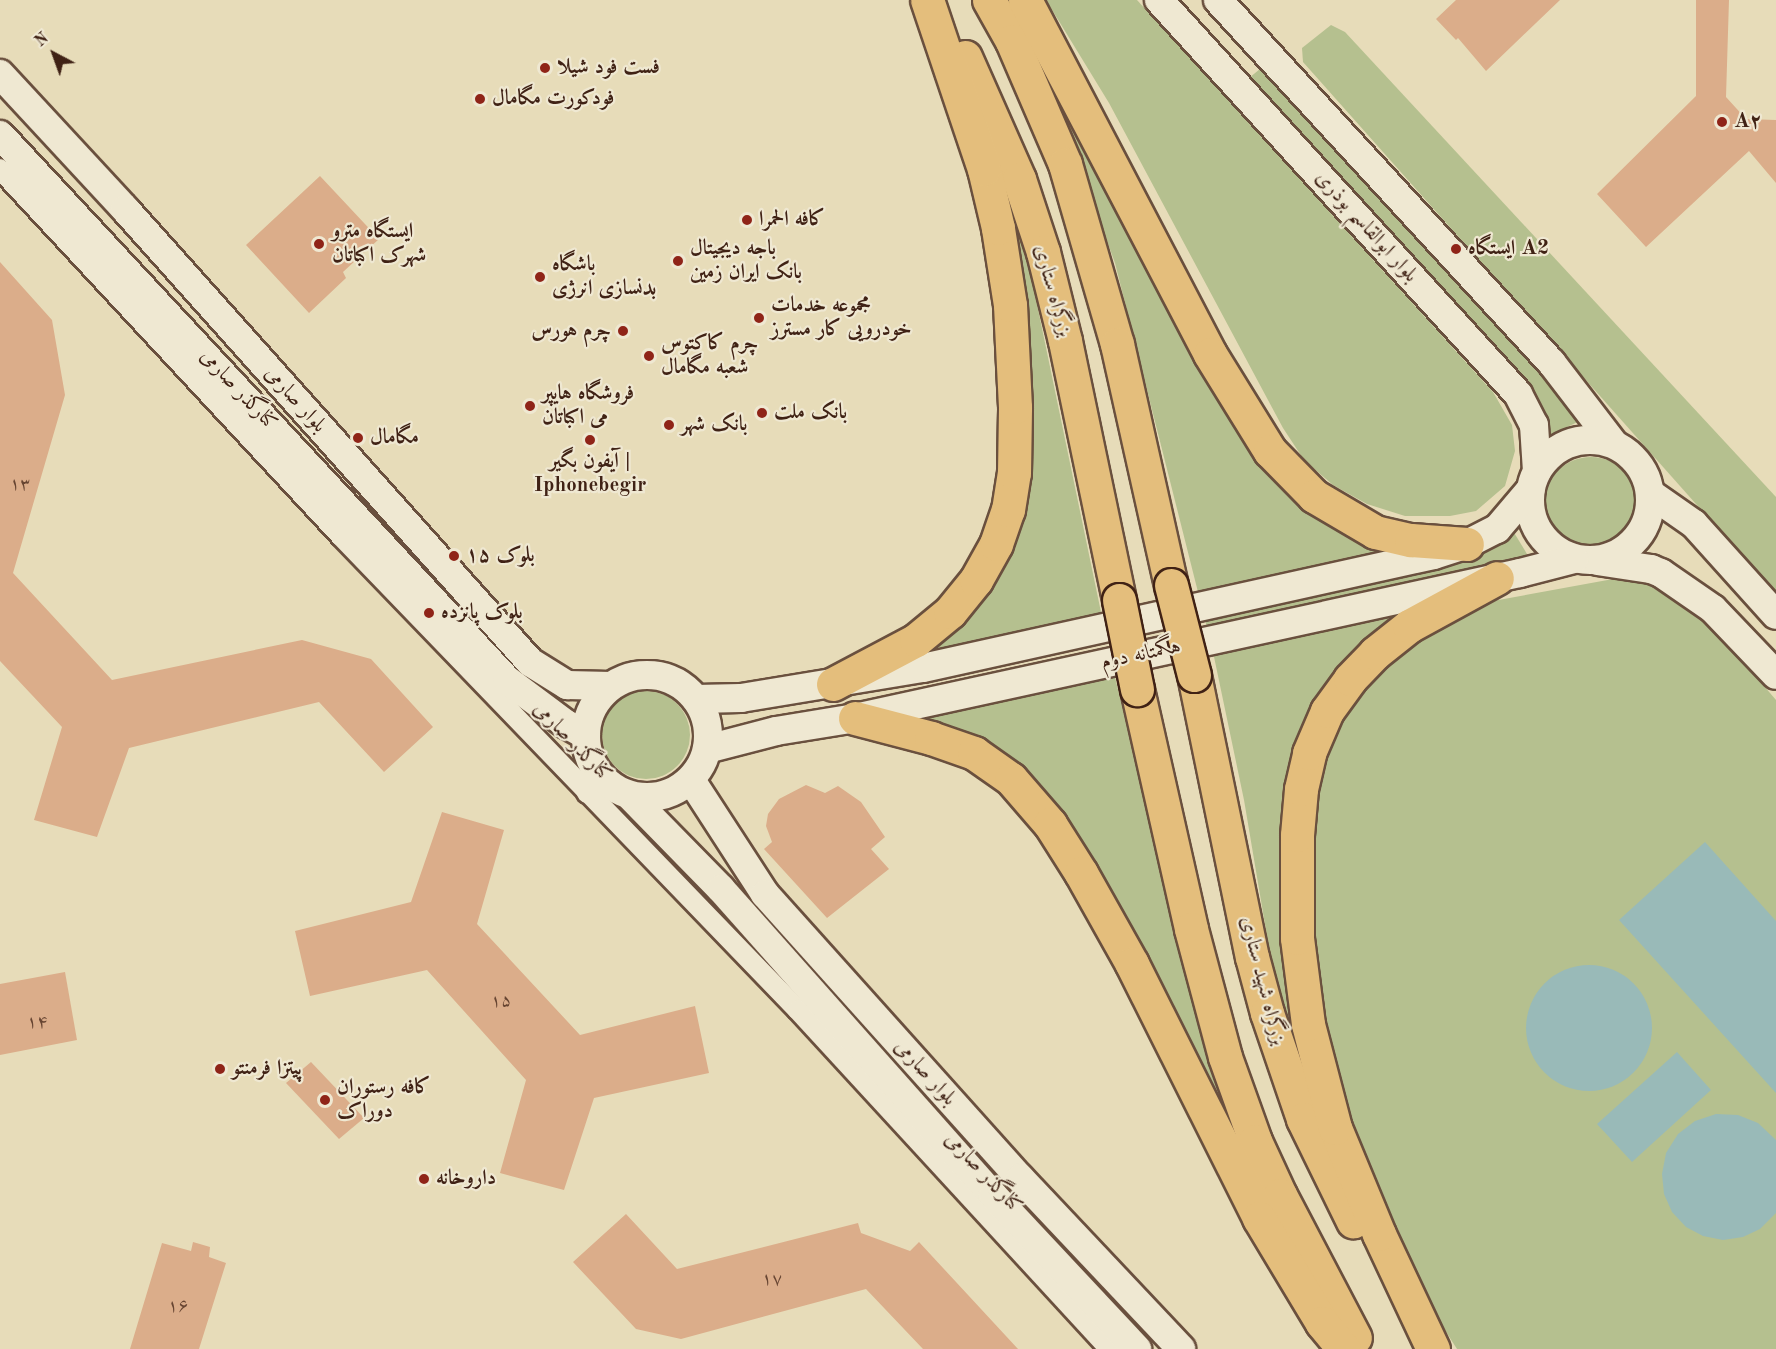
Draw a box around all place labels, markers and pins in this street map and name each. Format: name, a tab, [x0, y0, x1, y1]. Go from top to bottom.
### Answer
place label: فست فود شیلا	[557, 55, 660, 81]
marker: فست فود شیلا	[538, 61, 552, 75]
place label: فودکورت مگامال	[492, 86, 614, 112]
marker: فودکورت مگامال	[473, 92, 487, 106]
place label: A۲	[1734, 109, 1762, 135]
marker: A۲	[1715, 115, 1729, 129]
place label: کافه الحمرا	[759, 207, 825, 233]
marker: کافه الحمرا	[740, 213, 754, 227]
place label: ایستگاه مترو شهرک اکباتان	[332, 219, 426, 269]
marker: ایستگاه مترو شهرک اکباتان	[310, 235, 328, 253]
place label: باجه دیجیتال بانک ایران زمین	[690, 236, 802, 286]
place label: ایستگاه A2	[1468, 236, 1549, 262]
marker: ایستگاه A2	[1449, 242, 1463, 256]
place label: باشگاه بدنسازی انرژی	[552, 252, 656, 302]
marker: باجه دیجیتال بانک ایران زمین	[671, 254, 685, 268]
marker: باشگاه بدنسازی انرژی	[533, 270, 547, 284]
place label: مجموعه خدمات خودرویی کار مسترز	[771, 293, 912, 343]
marker: مجموعه خدمات خودرویی کار مسترز	[752, 311, 766, 325]
place label: چرم هورس	[531, 318, 611, 344]
marker: چرم هورس	[616, 324, 630, 338]
place label: چرم کاکتوس شعبه مگامال	[661, 331, 758, 381]
marker: چرم کاکتوس شعبه مگامال	[642, 349, 656, 363]
place label: فروشگاه هایپر می اکباتان	[542, 381, 634, 431]
marker: فروشگاه هایپر می اکباتان	[523, 399, 537, 413]
place label: بانک ملت	[774, 400, 847, 426]
marker: بانک ملت	[755, 406, 769, 420]
place label: بانک شهر	[681, 412, 748, 438]
marker: بانک شهر	[662, 418, 676, 432]
place label: مگامال	[370, 425, 419, 451]
marker: مگامال	[351, 431, 365, 445]
marker: آیفون بگیر | Iphonebegir	[583, 433, 597, 447]
place label: آیفون بگیر | Iphonebegir	[534, 449, 646, 499]
place label: بلوک ۱۵	[466, 543, 535, 569]
marker: بلوک ۱۵	[447, 549, 461, 563]
place label: بلوک پانزده	[441, 600, 523, 626]
marker: بلوک پانزده	[422, 606, 436, 620]
place label: پیتزا فرمنتو	[232, 1056, 303, 1082]
marker: پیتزا فرمنتو	[213, 1062, 227, 1076]
place label: کافه رستوران دوراک	[337, 1075, 431, 1125]
marker: کافه رستوران دوراک	[318, 1093, 332, 1107]
place label: داروخانه	[436, 1166, 496, 1192]
marker: داروخانه	[417, 1172, 431, 1186]

